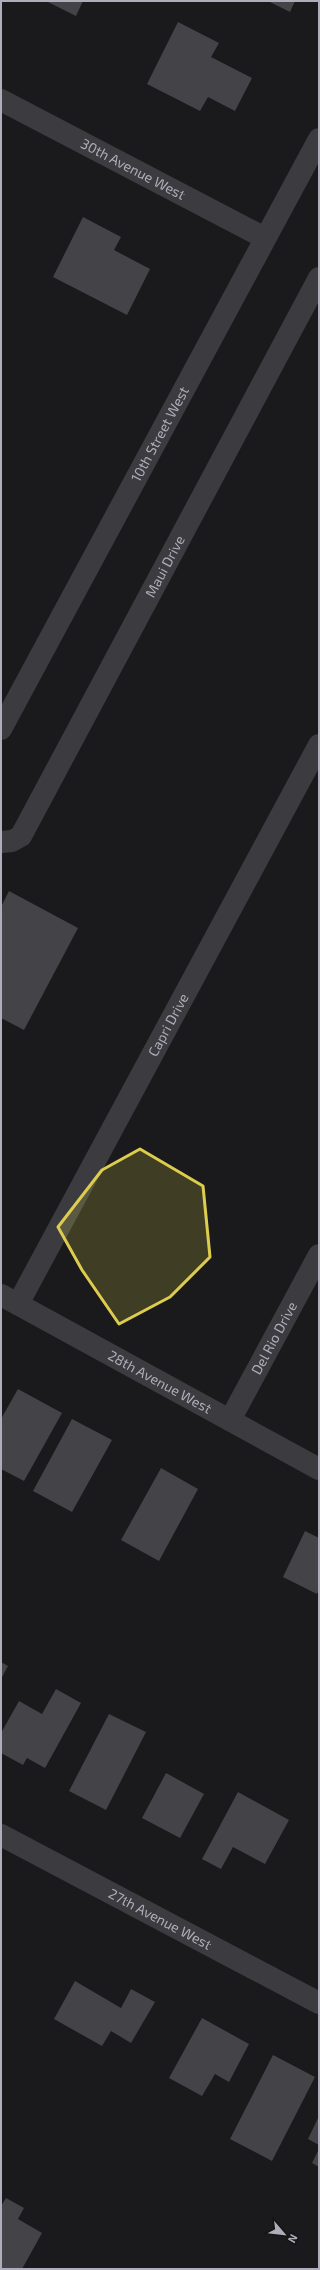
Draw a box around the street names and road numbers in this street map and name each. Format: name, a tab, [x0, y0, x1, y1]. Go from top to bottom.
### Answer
street label: 30th Avenue West	[78, 134, 188, 203]
street label: 10th Street West	[127, 383, 192, 484]
street label: Maui Drive	[141, 532, 188, 600]
street label: Capri Drive	[144, 990, 192, 1059]
street label: Del Rio Drive	[247, 1299, 300, 1377]
street label: 28th Avenue West	[105, 1346, 215, 1417]
street label: 27th Avenue West	[106, 1884, 215, 1953]

